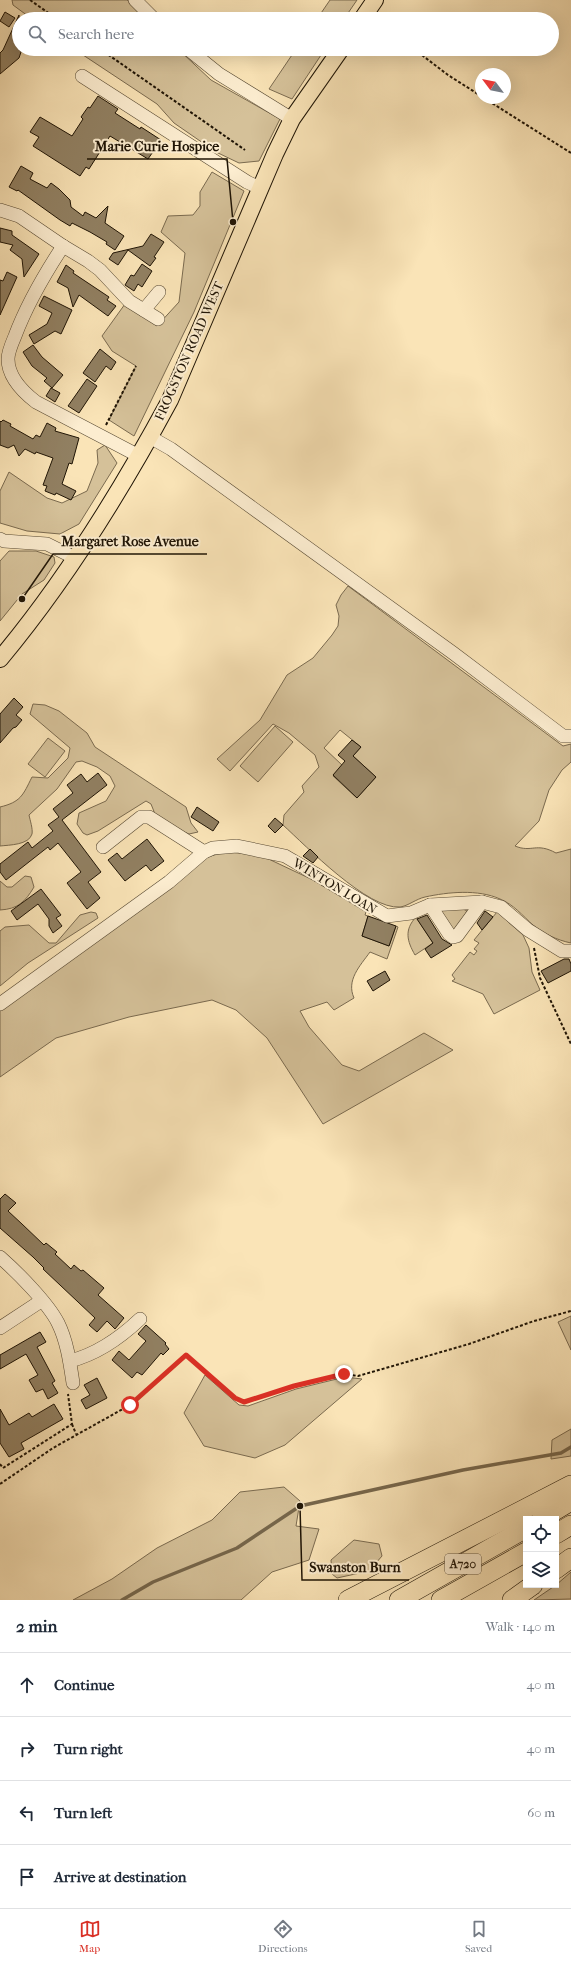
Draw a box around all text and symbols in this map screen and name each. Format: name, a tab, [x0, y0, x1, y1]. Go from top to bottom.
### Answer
search box	[12, 12, 559, 56]
icon: search	[26, 23, 48, 45]
text: Search here	[58, 25, 134, 43]
north arrow	[475, 68, 511, 104]
callout: Marie Curie Hospice	[87, 133, 227, 159]
text: Marie Curie Hospice	[94, 138, 219, 155]
street label: FROGSTON ROAD WEST	[152, 279, 226, 423]
callout: Margaret Rose Avenue	[53, 528, 207, 554]
text: Margaret Rose Avenue	[60, 533, 199, 550]
street label: WINTON LOAN	[289, 854, 380, 917]
route end	[335, 1365, 353, 1383]
route start	[121, 1396, 139, 1414]
map controls	[523, 1516, 559, 1588]
button: locate	[523, 1516, 559, 1552]
button: layers	[523, 1552, 559, 1588]
callout: Swanston Burn	[302, 1554, 409, 1580]
road number: A720	[445, 1554, 481, 1574]
text: Swanston Burn	[309, 1559, 401, 1576]
text: 2 min	[16, 1616, 57, 1636]
text: Walk · 140 m	[486, 1619, 555, 1634]
icon: ahead	[16, 1674, 38, 1696]
text: Continue	[54, 1676, 114, 1694]
text: 40 m	[527, 1677, 555, 1692]
icon: right	[16, 1738, 38, 1760]
text: Turn right	[54, 1740, 123, 1758]
text: 40 m	[527, 1741, 555, 1756]
icon: left	[16, 1802, 38, 1824]
text: Turn left	[54, 1804, 112, 1822]
text: 60 m	[527, 1805, 555, 1820]
icon: arrive	[16, 1866, 38, 1888]
text: Arrive at destination	[54, 1868, 186, 1886]
tab: Map	[79, 1918, 101, 1955]
tab: Directions	[258, 1918, 308, 1955]
tab: Saved	[465, 1918, 492, 1955]

